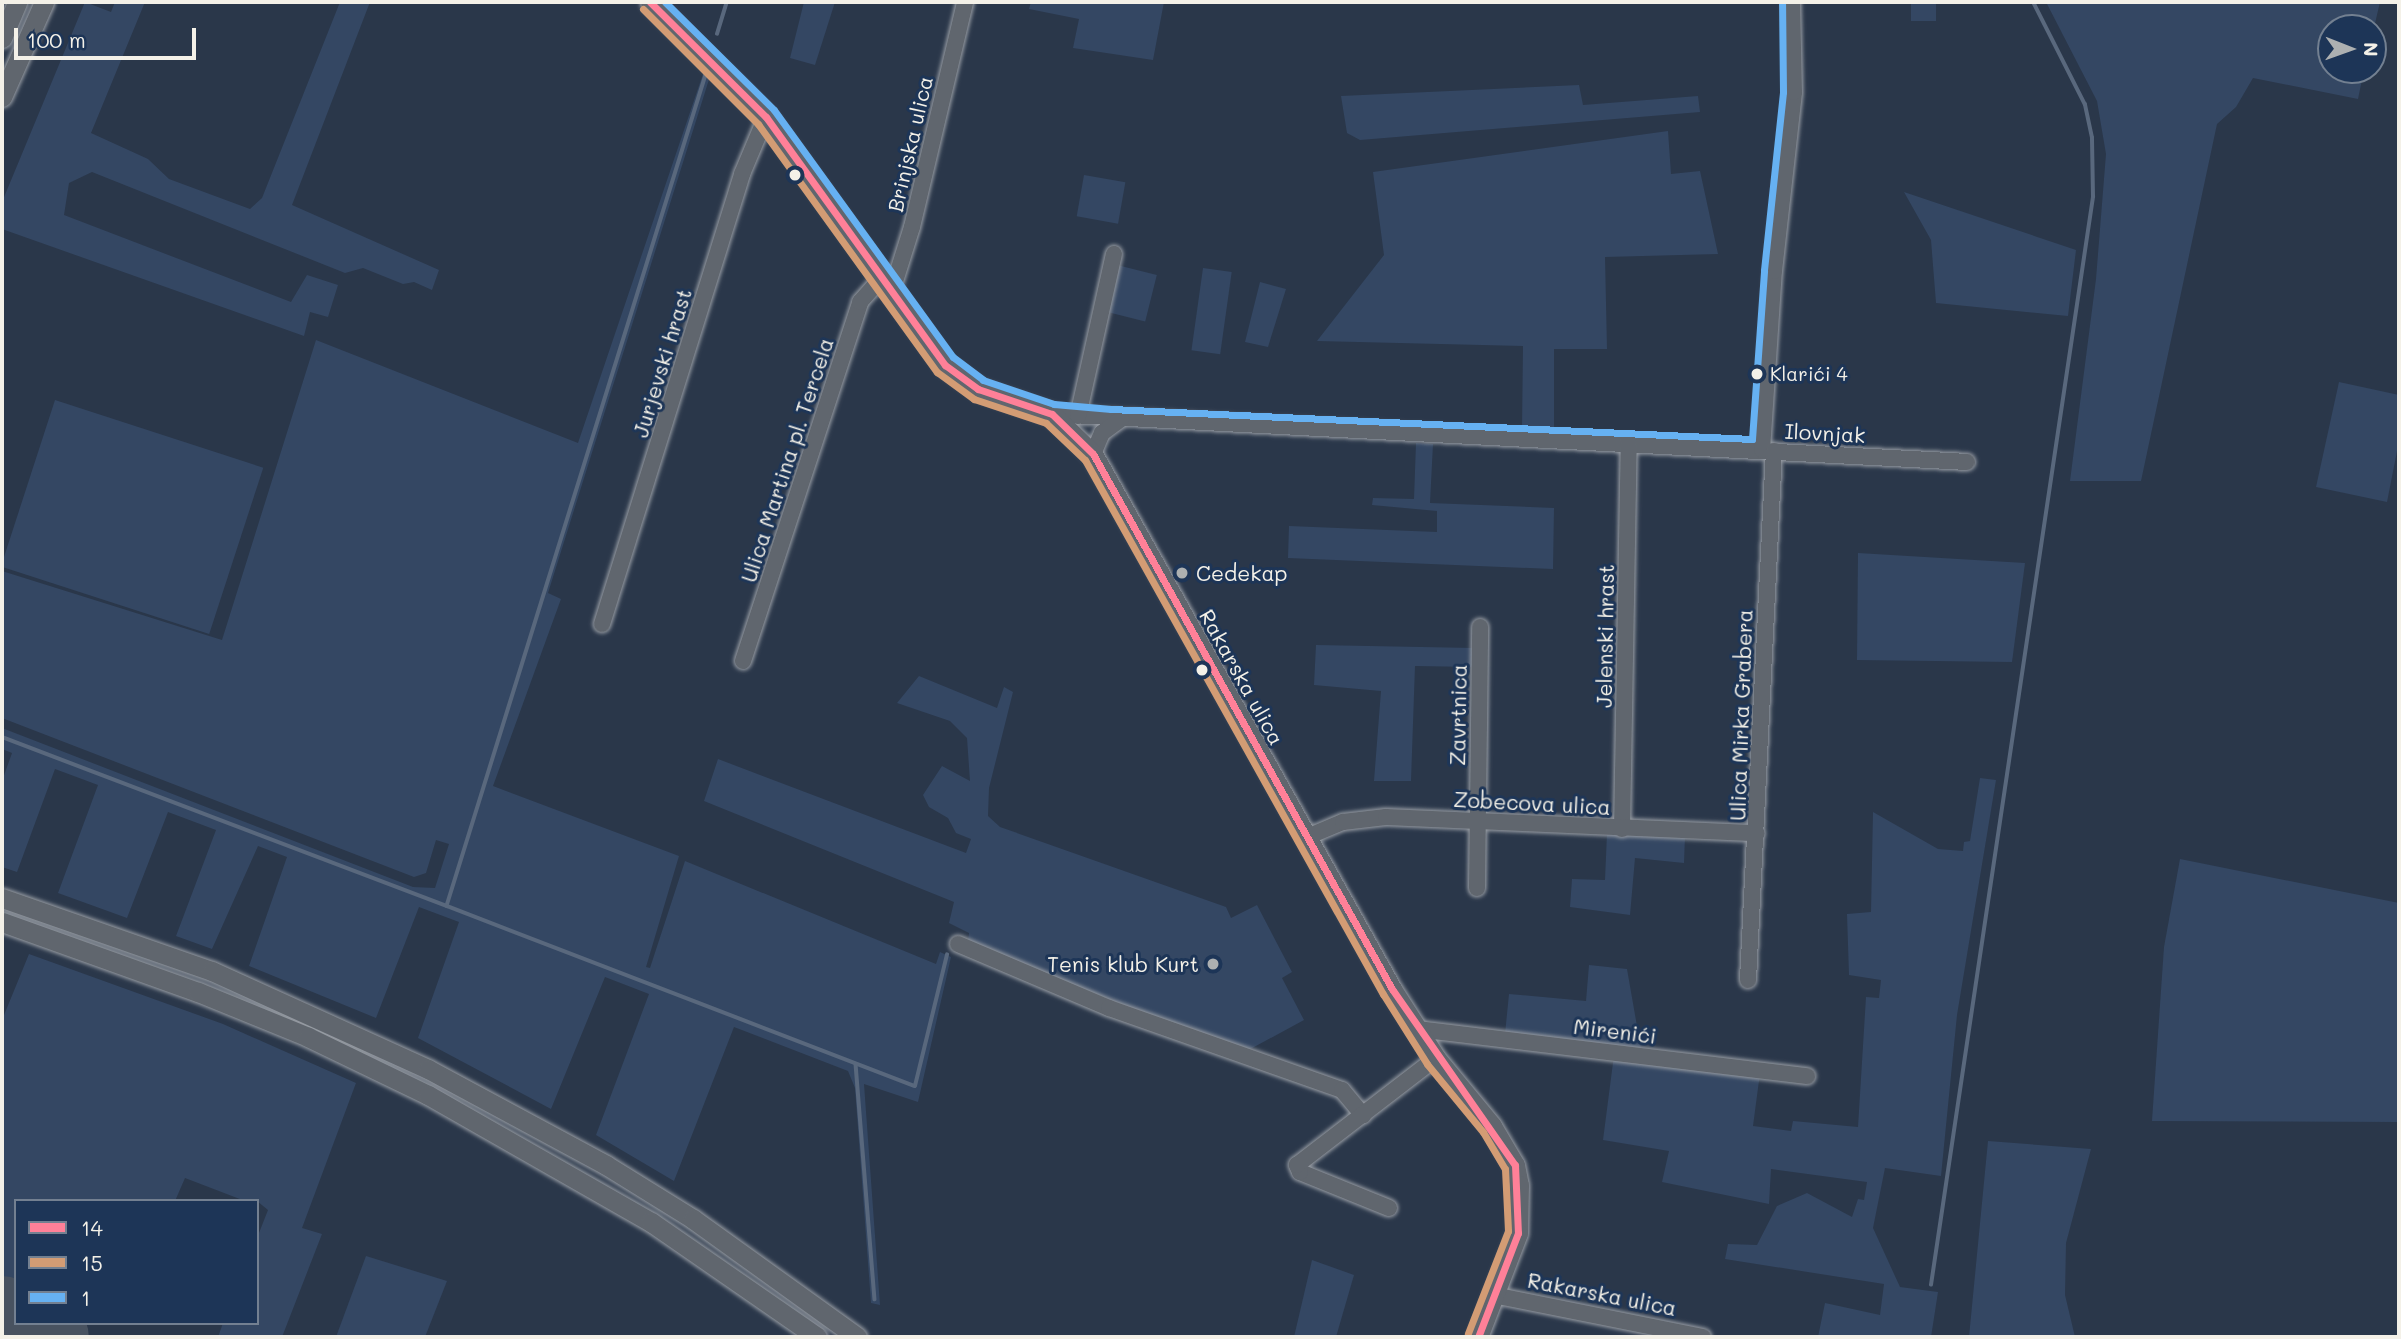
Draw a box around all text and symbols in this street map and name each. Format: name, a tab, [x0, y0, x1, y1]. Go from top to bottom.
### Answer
scale bar	[18, 14, 200, 58]
north arrow	[2317, 14, 2387, 84]
text: 100 m	[27, 26, 86, 53]
text: N	[2359, 42, 2384, 57]
street label: Brinjska ulica	[882, 74, 938, 214]
unlabelled marker	[788, 168, 802, 182]
street label: Jurjevski hrast	[627, 286, 697, 440]
street label: Ulica Martina pl. Tercela	[736, 335, 838, 585]
place label: Klarići 4	[1770, 363, 1848, 385]
marker: Klarići 4	[1750, 367, 1764, 381]
street label: Ilovnjak	[1784, 418, 1866, 448]
place label: Cedekap	[1196, 560, 1287, 586]
street label: Jelenski hrast	[1591, 564, 1619, 708]
marker: Cedekap	[1174, 565, 1190, 581]
street label: Rakarska ulica	[1194, 605, 1290, 749]
street label: Ulica Mirka Grabera	[1725, 609, 1757, 821]
unlabelled marker	[1195, 663, 1209, 677]
street label: Zavrtnica	[1445, 664, 1471, 766]
street label: Zobecova ulica	[1453, 786, 1611, 820]
place label: Tenis klub Kurt	[1047, 951, 1199, 977]
marker: Tenis klub Kurt	[1205, 956, 1221, 972]
street label: Mirenići	[1572, 1013, 1658, 1049]
legend	[14, 1199, 259, 1325]
text: 14	[81, 1214, 103, 1241]
text: 15	[81, 1249, 103, 1276]
street label: Rakarska ulica	[1525, 1267, 1679, 1321]
text: 1	[81, 1284, 90, 1311]

